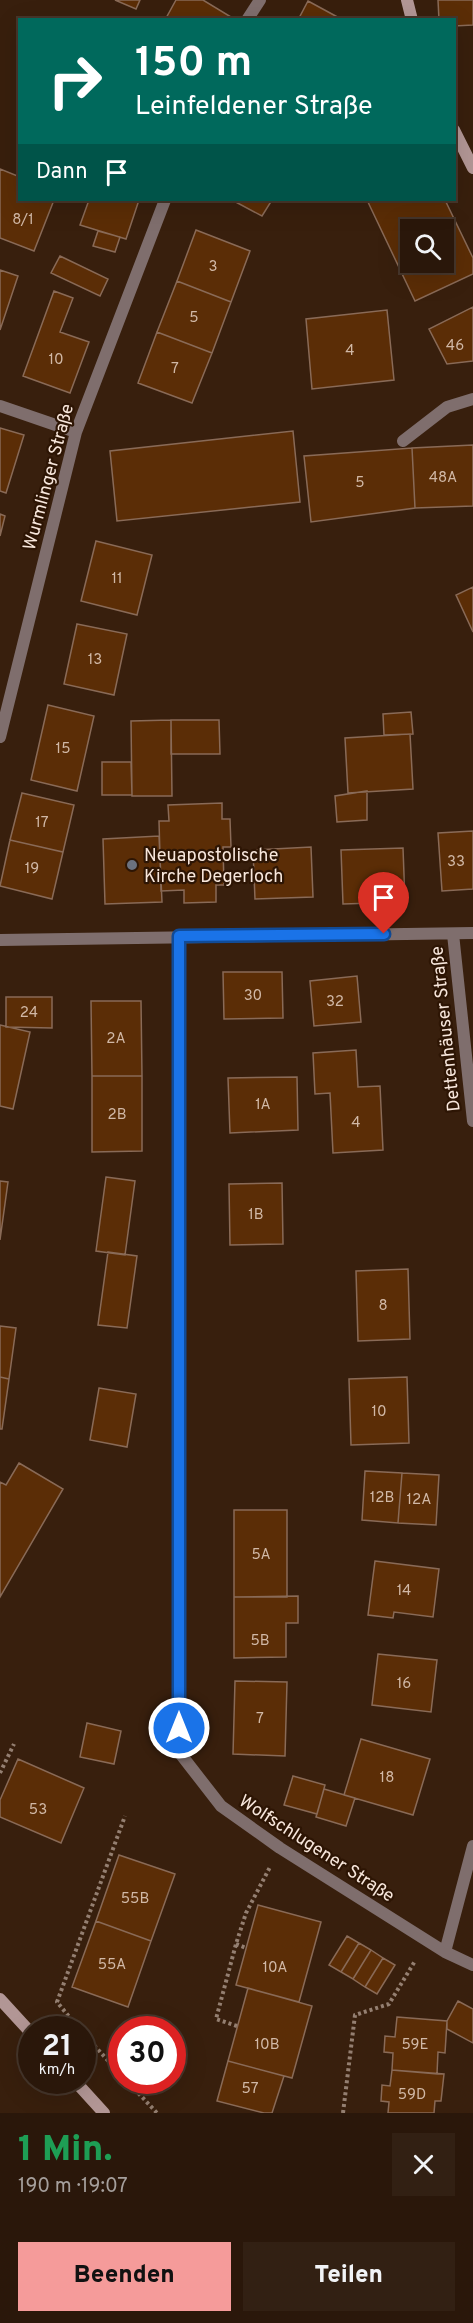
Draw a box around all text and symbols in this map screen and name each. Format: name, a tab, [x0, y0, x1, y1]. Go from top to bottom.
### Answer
text: 150 m	[135, 38, 252, 91]
icon: right	[36, 42, 114, 120]
text: Leinfeldener Straße	[135, 90, 372, 124]
icon: arrive	[100, 156, 133, 189]
text: Dann	[36, 159, 88, 186]
house number: 8/1	[12, 211, 34, 230]
map controls	[400, 219, 454, 273]
button: search	[400, 219, 454, 273]
house number: 3	[208, 258, 218, 277]
house number: 5	[189, 309, 199, 328]
house number: 46	[446, 337, 464, 356]
house number: 4	[345, 342, 355, 361]
house number: 10	[48, 351, 64, 370]
house number: 7	[171, 360, 179, 379]
street label: Wurmlinger Straße	[19, 402, 80, 553]
house number: 48A	[429, 469, 457, 488]
house number: 5	[355, 474, 365, 493]
house number: 11	[111, 570, 123, 589]
house number: 13	[88, 651, 102, 670]
house number: 15	[56, 740, 70, 759]
house number: 17	[35, 814, 49, 833]
place label: Neuapostolische Kirche Degerloch	[144, 845, 283, 889]
house number: 33	[447, 853, 465, 872]
marker: Neuapostolische Kirche Degerloch	[125, 858, 139, 872]
house number: 19	[25, 860, 39, 879]
pin	[358, 872, 409, 934]
icon: arrive	[367, 881, 400, 914]
street label: Dettenhäuser Straße	[426, 945, 467, 1113]
house number: 30	[244, 987, 262, 1006]
house number: 32	[326, 993, 344, 1012]
house number: 24	[20, 1004, 38, 1023]
house number: 2A	[106, 1030, 126, 1049]
house number: 1A	[255, 1096, 271, 1115]
house number: 2B	[107, 1106, 127, 1125]
house number: 4	[351, 1114, 361, 1133]
house number: 1B	[248, 1206, 264, 1225]
house number: 8	[378, 1297, 388, 1316]
house number: 10	[371, 1403, 387, 1422]
house number: 12B	[370, 1489, 394, 1508]
house number: 12A	[407, 1491, 431, 1510]
house number: 5A	[251, 1546, 271, 1565]
house number: 14	[397, 1582, 411, 1601]
house number: 5B	[250, 1632, 270, 1651]
house number: 16	[397, 1675, 411, 1694]
position arrow	[147, 1696, 211, 1760]
house number: 7	[256, 1710, 264, 1729]
house number: 18	[380, 1769, 394, 1788]
street label: Wolfschlugener Straße	[234, 1790, 398, 1908]
house number: 53	[29, 1801, 47, 1820]
house number: 55B	[121, 1890, 149, 1909]
house number: 55A	[98, 1956, 126, 1975]
house number: 10A	[263, 1959, 287, 1978]
speed limit sign: 30	[108, 2016, 186, 2094]
text: 21	[42, 2029, 72, 2066]
house number: 10B	[254, 2036, 280, 2055]
house number: 59E	[401, 2036, 429, 2055]
text: km/h	[39, 2061, 75, 2080]
house number: 57	[242, 2080, 259, 2099]
house number: 59D	[398, 2086, 426, 2105]
text: 1 Min.	[18, 2128, 113, 2174]
button: close	[392, 2133, 455, 2196]
text: 190 m · 19:07	[18, 2174, 128, 2200]
button: Beenden	[18, 2242, 231, 2311]
button: Teilen	[243, 2242, 455, 2311]

